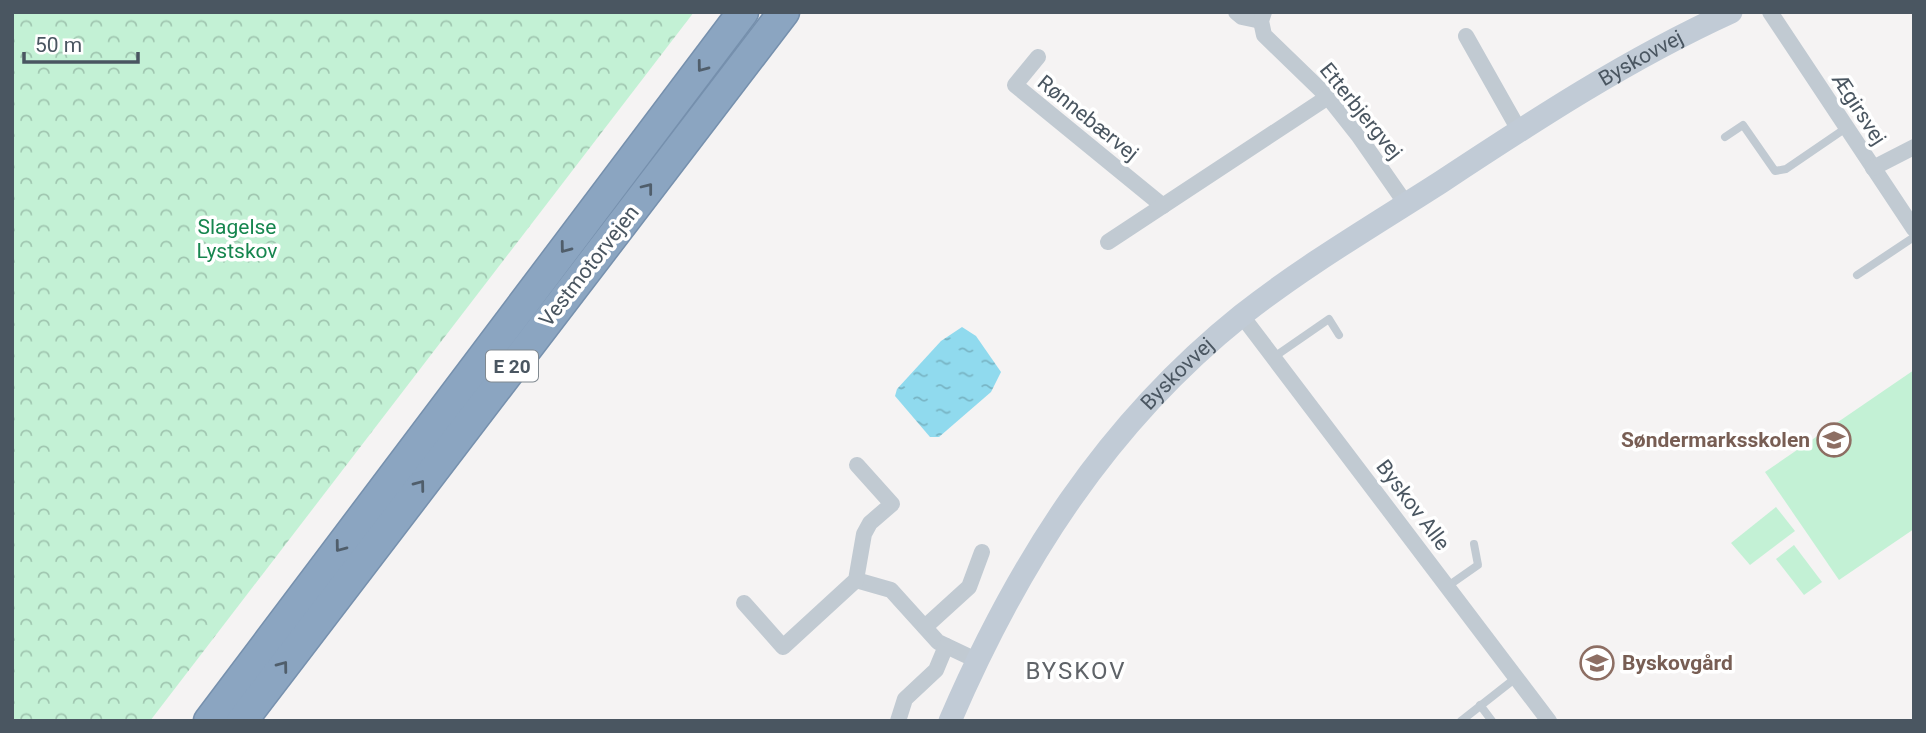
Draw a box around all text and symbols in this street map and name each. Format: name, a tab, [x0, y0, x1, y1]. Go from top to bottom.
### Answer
scale bar	[24, 21, 138, 65]
street label: Byskovvej	[1594, 25, 1687, 91]
text: 50 m	[35, 33, 82, 57]
street label: Etterbjergvej	[1315, 58, 1407, 164]
one-way arrow	[698, 59, 711, 72]
street label: Ægirsvej	[1826, 68, 1891, 149]
street label: Rønnebærvej	[1033, 70, 1143, 166]
one-way arrow	[640, 183, 653, 196]
street label: Vestmotorvejen	[534, 201, 644, 331]
park label: Slagelse Lystskov	[196, 215, 278, 263]
one-way arrow	[561, 241, 574, 253]
street label: Byskovvej	[1136, 332, 1219, 415]
road number: E 20	[486, 350, 538, 382]
school or university icon: Søndermarksskolen	[1815, 421, 1853, 459]
place label: Søndermarksskolen	[1621, 428, 1810, 452]
street label: Byskov Alle	[1371, 455, 1455, 555]
one-way arrow	[412, 480, 425, 493]
one-way arrow	[335, 540, 348, 552]
school or university icon: Byskovgård	[1578, 644, 1616, 682]
place label: Byskovgård	[1622, 651, 1733, 675]
district label: BYSKOV	[1025, 657, 1127, 685]
one-way arrow	[274, 662, 287, 674]

